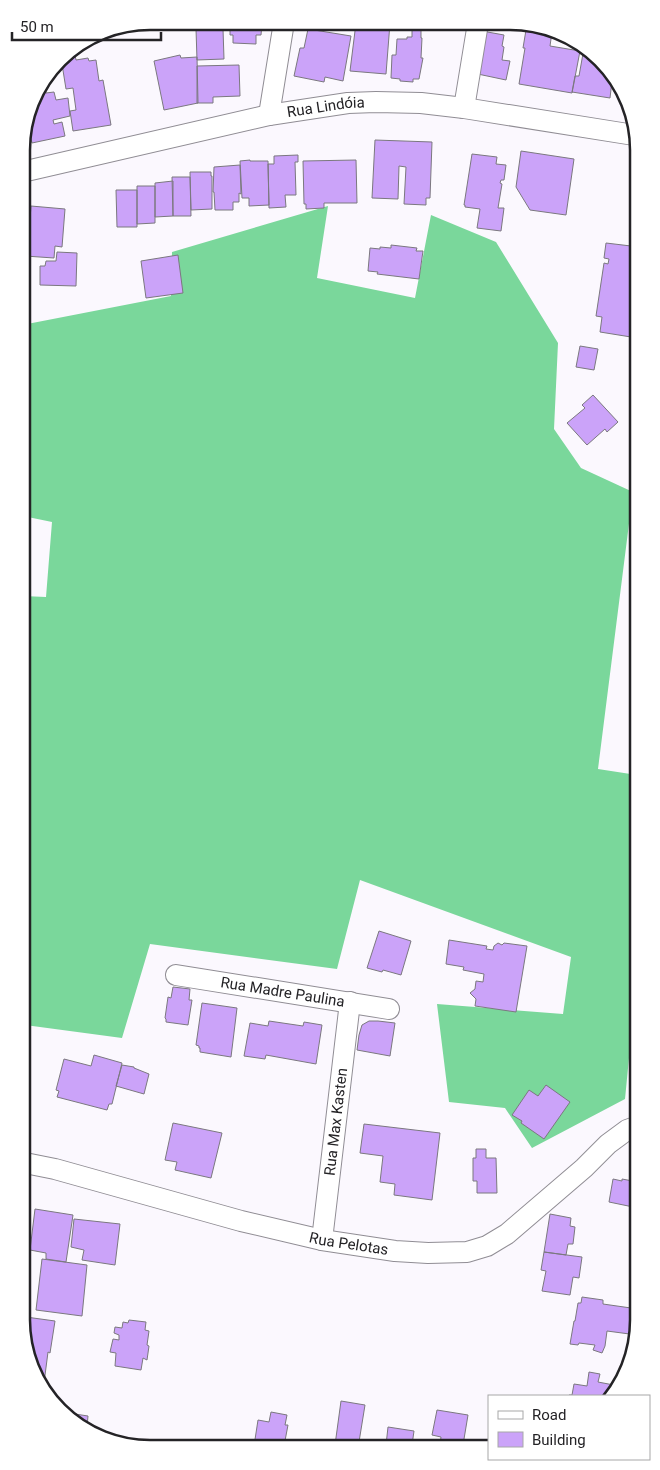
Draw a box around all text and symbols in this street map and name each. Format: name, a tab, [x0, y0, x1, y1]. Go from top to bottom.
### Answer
scale bar	[12, 10, 161, 42]
text: 50 m	[20, 18, 54, 36]
street label: Rua Lindóia	[286, 93, 365, 121]
street label: Rua Madre Paulina	[219, 973, 346, 1011]
street label: Rua Max Kasten	[321, 1067, 351, 1177]
street label: Rua Pelotas	[307, 1228, 390, 1259]
legend	[488, 1395, 650, 1460]
text: Road	[532, 1406, 566, 1424]
text: Building	[532, 1431, 586, 1449]

